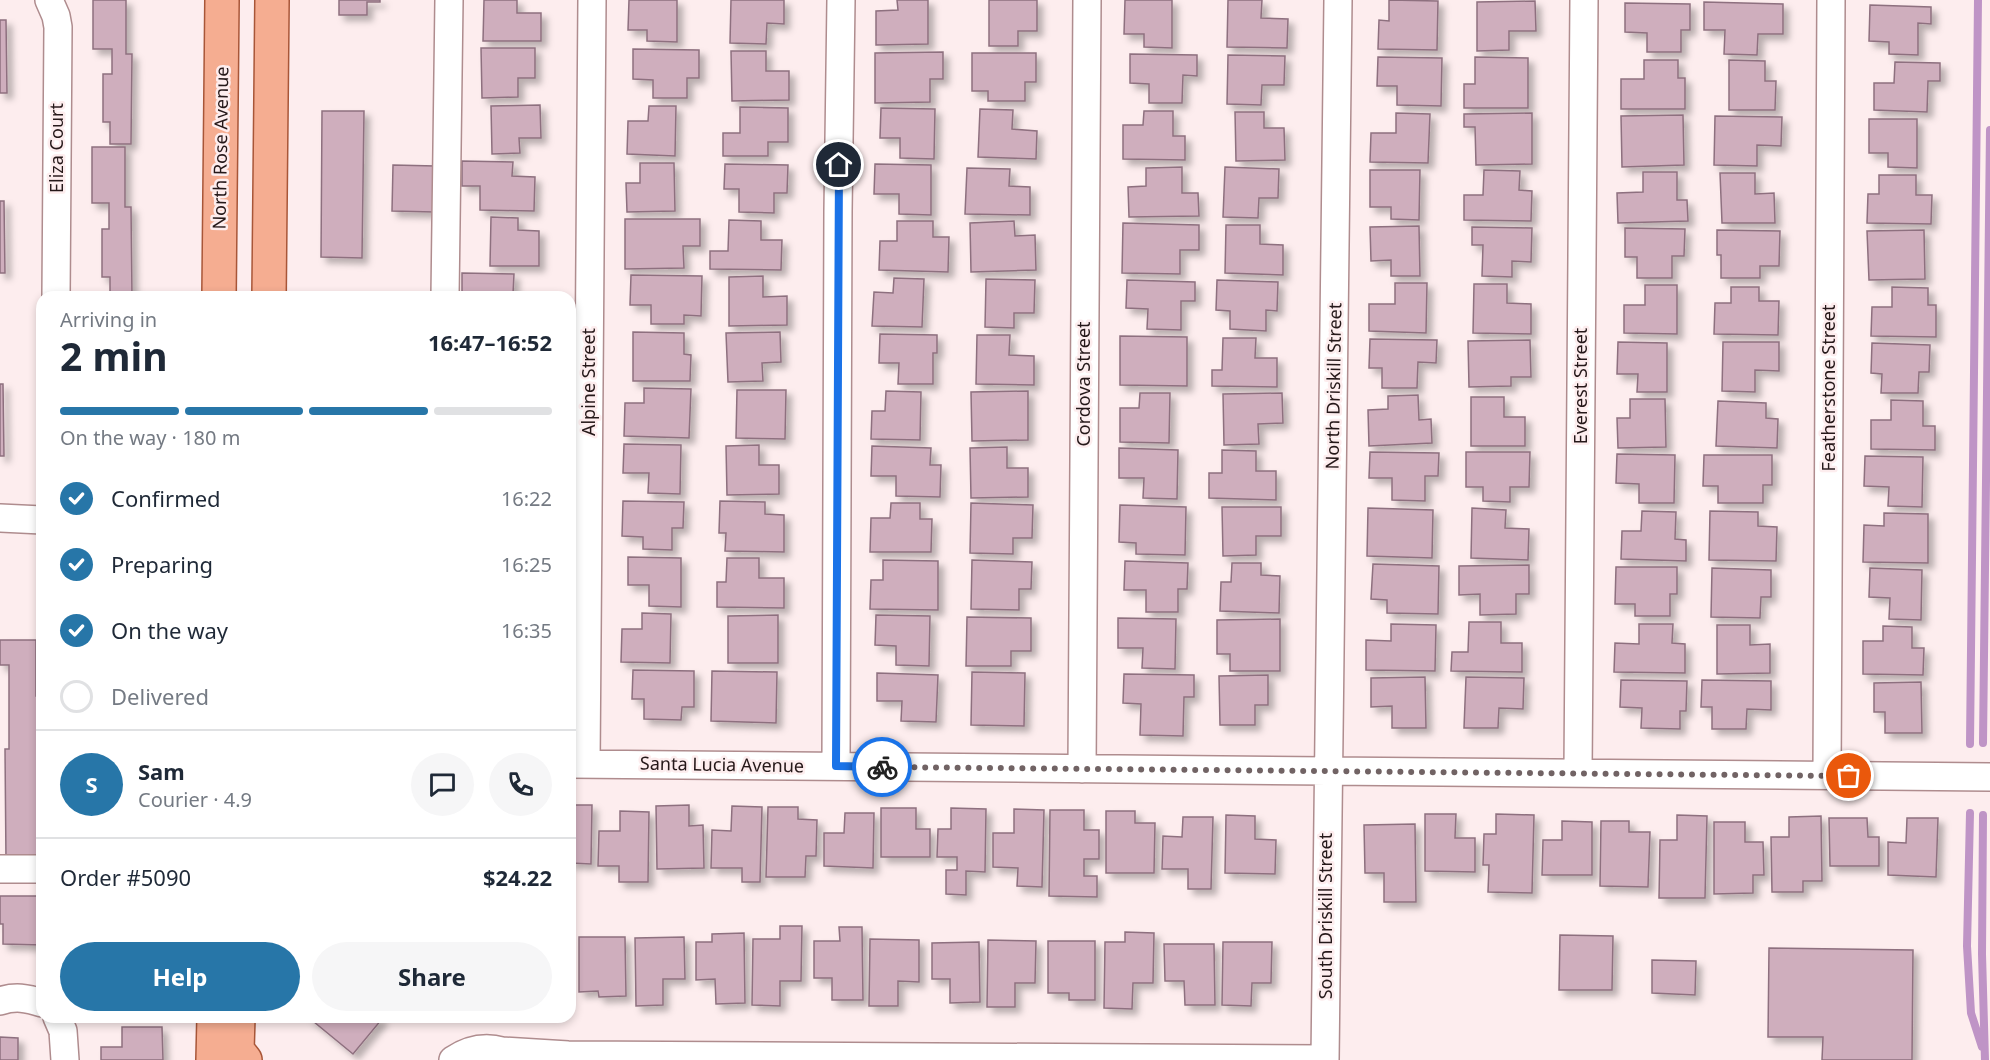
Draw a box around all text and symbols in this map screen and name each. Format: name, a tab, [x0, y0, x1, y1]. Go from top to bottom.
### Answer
street label: North Rose Avenue	[207, 66, 233, 230]
street label: Eliza Court	[44, 103, 68, 193]
pin	[813, 139, 864, 190]
icon: home	[822, 148, 855, 181]
street label: North Driskill Street	[1320, 302, 1346, 469]
street label: Featherstone Street	[1816, 304, 1840, 472]
text: Arriving in	[60, 306, 157, 333]
street label: Cordova Street	[1071, 321, 1095, 447]
text: 16:47–16:52	[428, 327, 552, 357]
street label: Alpine Street	[576, 327, 600, 436]
street label: Everest Street	[1568, 327, 1592, 444]
text: 2 min	[60, 329, 167, 382]
text: On the way · 180 m	[60, 424, 240, 451]
icon: check	[60, 482, 93, 515]
text: Confirmed	[111, 483, 221, 513]
text: 16:22	[501, 485, 552, 512]
icon: check	[60, 548, 93, 581]
text: Preparing	[111, 549, 213, 579]
text: 16:25	[501, 551, 552, 578]
icon: check	[60, 614, 93, 647]
text: On the way	[111, 615, 228, 645]
text: 16:35	[501, 617, 552, 644]
text: Delivered	[111, 681, 209, 711]
courier	[852, 737, 912, 797]
pin	[1823, 750, 1874, 801]
street label: Santa Lucia Avenue	[640, 751, 804, 777]
icon: bike	[866, 751, 899, 784]
button: chat	[411, 753, 474, 816]
button: phone	[489, 753, 552, 816]
text: Sam	[138, 756, 185, 786]
icon: bag	[1832, 759, 1865, 792]
text: S	[85, 769, 98, 799]
text: Courier · 4.9	[138, 786, 252, 813]
street label: South Driskill Street	[1313, 832, 1337, 999]
text: Order #5090	[60, 862, 191, 892]
text: $24.22	[483, 862, 552, 892]
button: Help	[60, 942, 300, 1011]
button: Share	[312, 942, 552, 1011]

